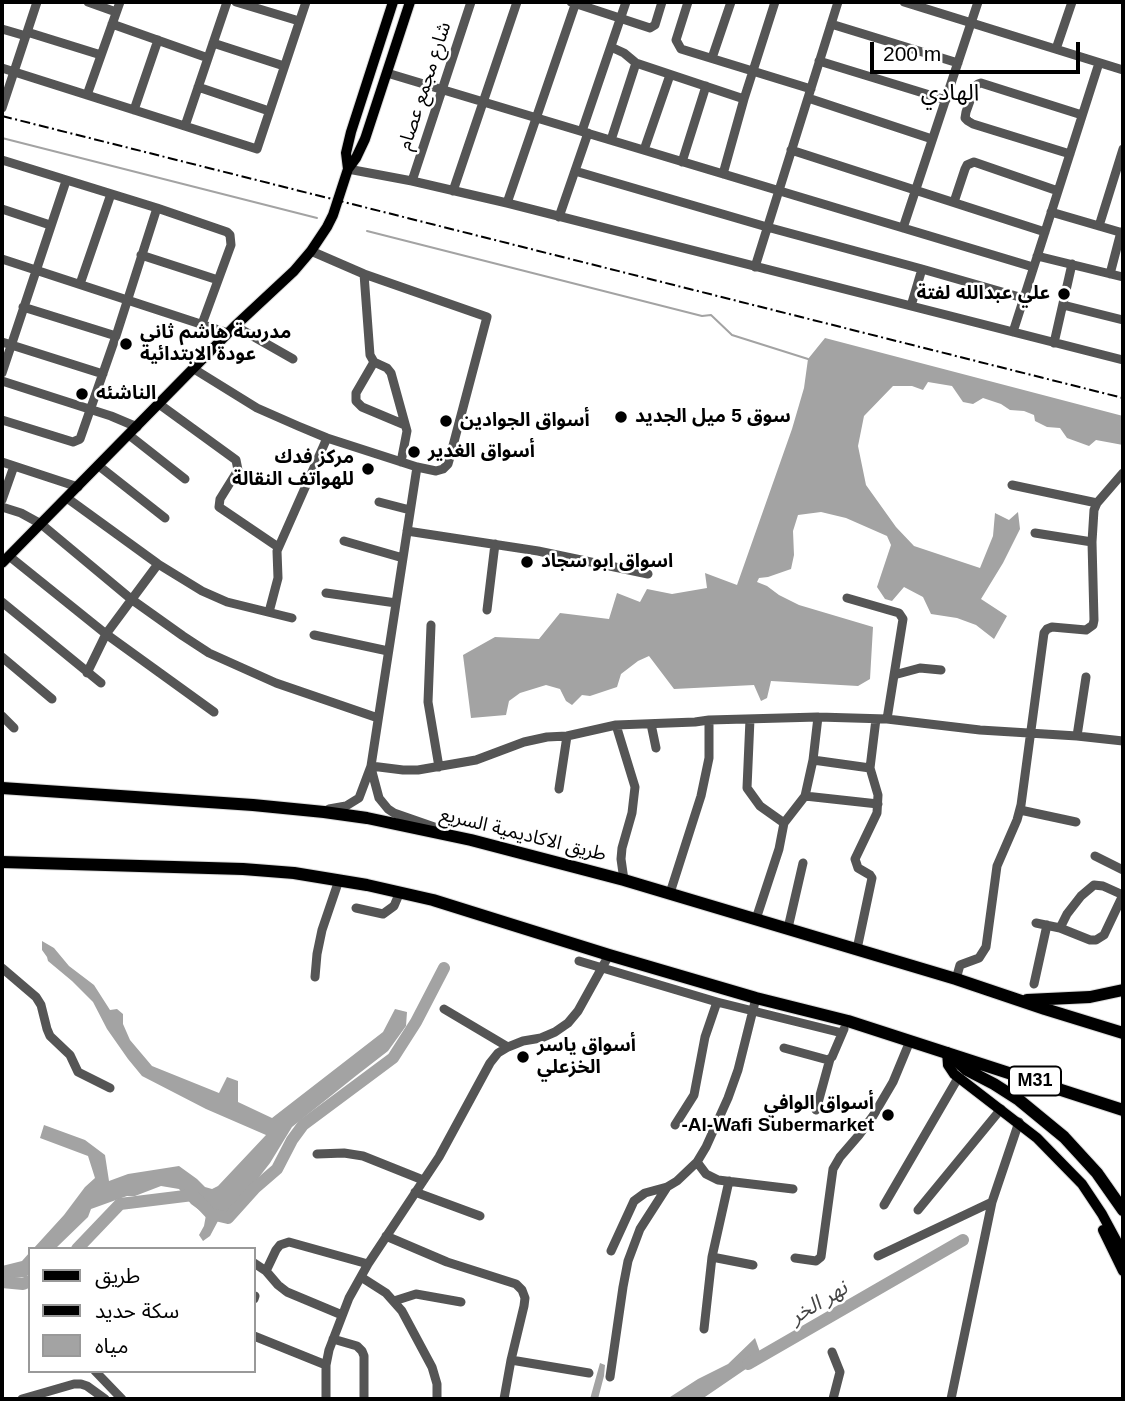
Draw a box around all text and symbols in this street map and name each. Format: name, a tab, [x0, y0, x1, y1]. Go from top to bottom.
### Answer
street label: شارع مجمع عصام	[394, 19, 456, 153]
scale bar	[873, 28, 1083, 72]
text: 200 m	[883, 42, 941, 65]
district label: الهادي	[921, 80, 979, 108]
place label: علي عبدالله لفتة	[916, 283, 1050, 305]
marker: علي عبدالله لفتة	[1056, 286, 1072, 302]
place label: مدرسة هاشم ثاني عودة الابتدائية	[140, 322, 291, 366]
marker: مدرسة هاشم ثاني عودة الابتدائية	[118, 336, 134, 352]
place label: الناشئه	[96, 383, 156, 405]
marker: الناشئه	[74, 386, 90, 402]
place label: سوق 5 ميل الجديد	[635, 406, 791, 428]
marker: سوق 5 ميل الجديد	[613, 409, 629, 425]
place label: أسواق الجوادين	[460, 410, 590, 432]
marker: أسواق الجوادين	[438, 413, 454, 429]
place label: أسواق الغدير	[428, 441, 535, 463]
marker: أسواق الغدير	[406, 444, 422, 460]
place label: مركز فدك للهواتف النقالة	[232, 447, 354, 491]
marker: مركز فدك للهواتف النقالة	[360, 461, 376, 477]
place label: اسواق ابو سجاد	[541, 551, 673, 573]
marker: اسواق ابو سجاد	[519, 554, 535, 570]
street label: طريق الاكاديمية السريع	[437, 803, 609, 867]
place label: أسواق ياسر الخزعلي	[537, 1035, 636, 1079]
marker: أسواق ياسر الخزعلي	[515, 1049, 531, 1065]
road number: M31	[1009, 1066, 1061, 1096]
place label: أسواق الوافي -Al-Wafi Subermarket	[682, 1093, 874, 1137]
marker: أسواق الوافي -Al-Wafi Subermarket	[880, 1107, 896, 1123]
legend	[28, 1247, 256, 1373]
text: طريق	[95, 1264, 140, 1287]
water label: نهر الخر	[786, 1276, 852, 1330]
text: سكة حديد	[95, 1299, 179, 1322]
text: مياه	[95, 1334, 128, 1357]

